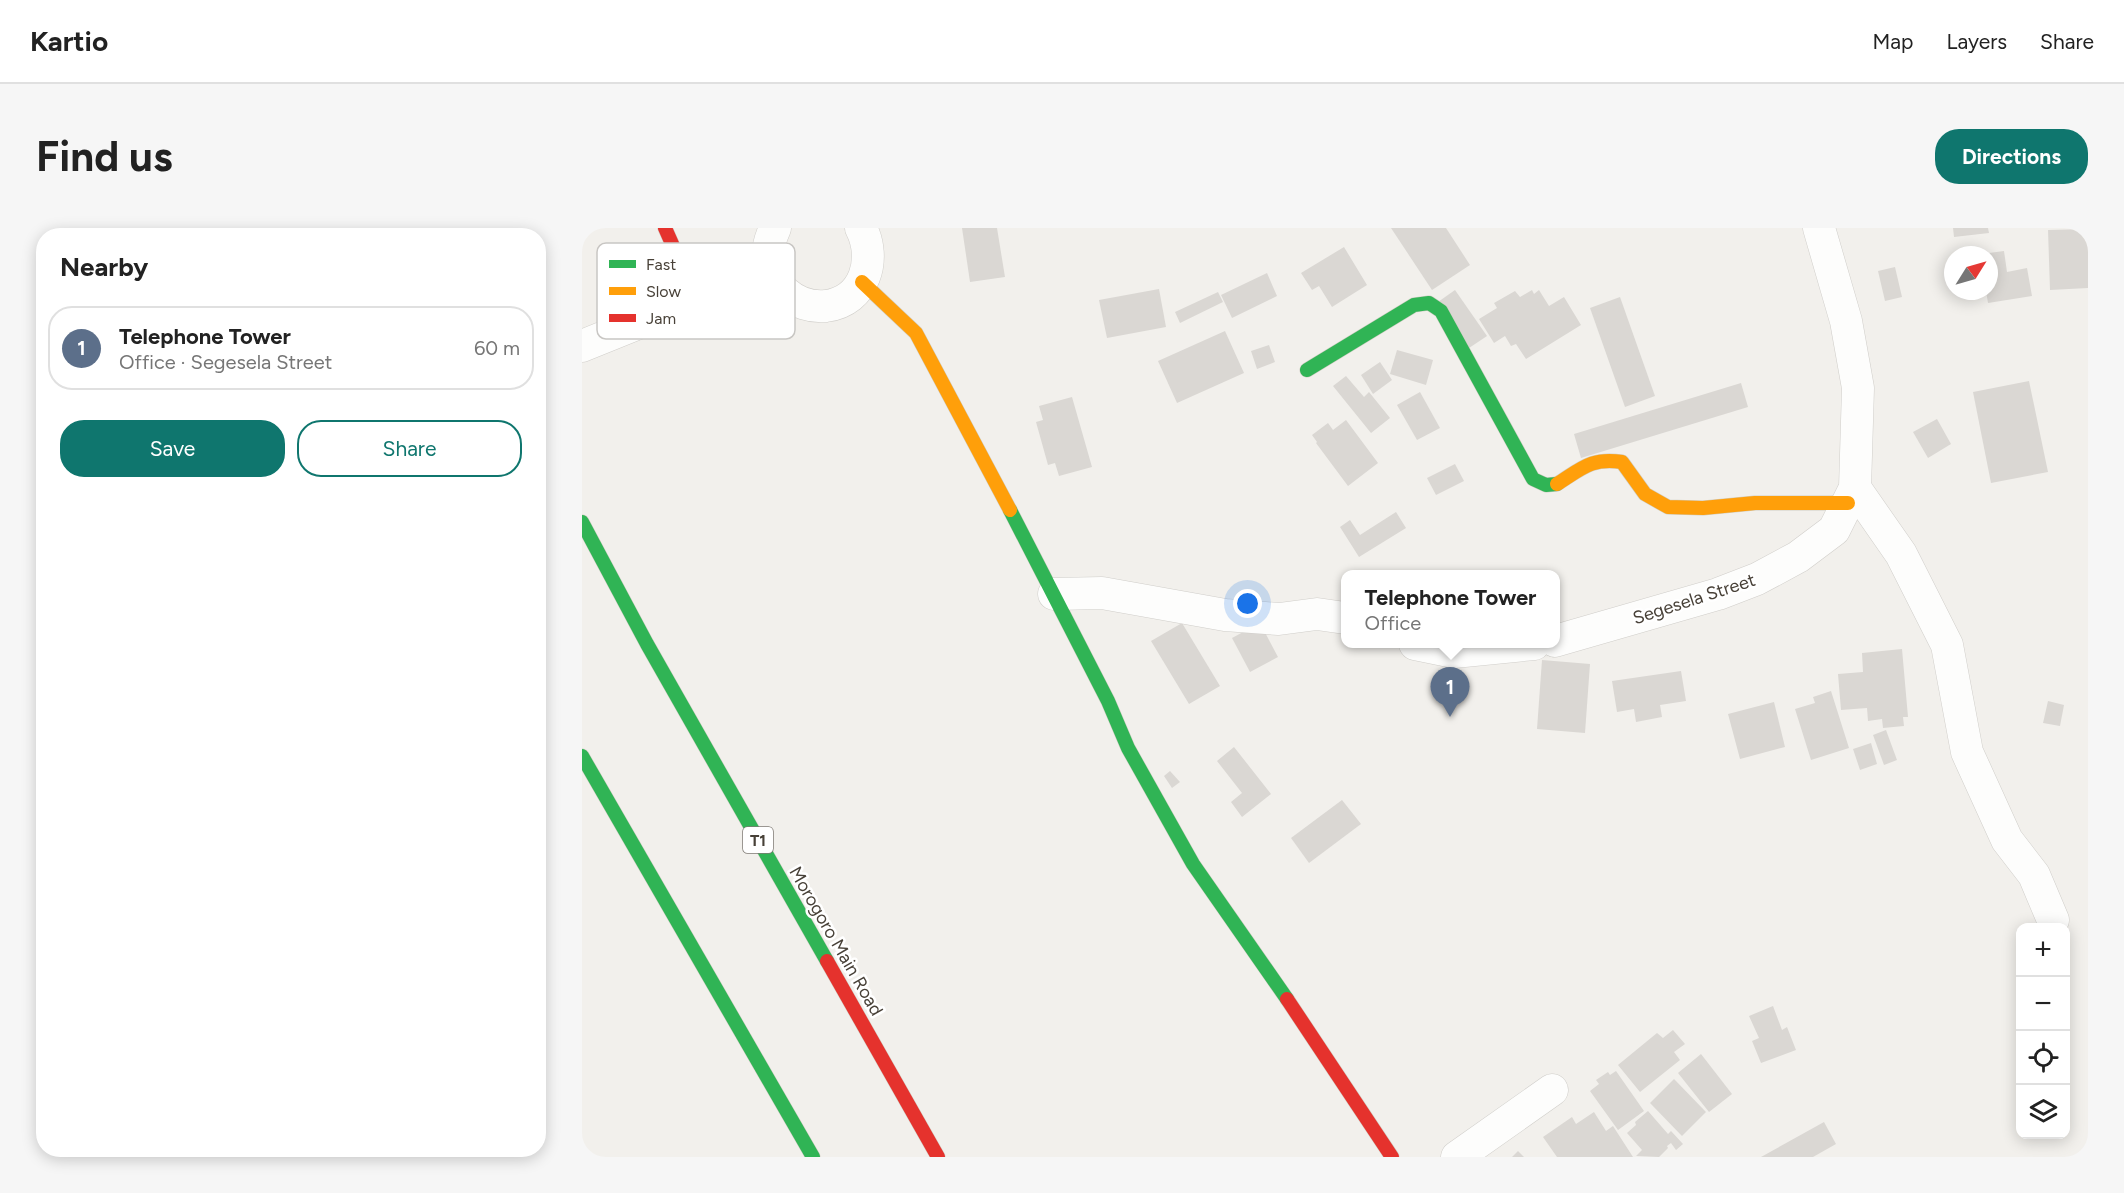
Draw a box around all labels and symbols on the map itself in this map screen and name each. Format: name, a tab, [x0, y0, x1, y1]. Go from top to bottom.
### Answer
legend	[597, 243, 795, 339]
north arrow	[1944, 246, 1998, 300]
text: Fast	[646, 255, 676, 274]
text: Slow	[646, 282, 681, 301]
text: Jam	[646, 309, 676, 328]
street label: Segesela Street	[1630, 569, 1758, 629]
your location	[1233, 589, 1262, 618]
pin: 1	[1430, 668, 1470, 717]
road number: T1	[743, 827, 773, 853]
street label: Morogoro Main Road	[784, 862, 888, 1020]

